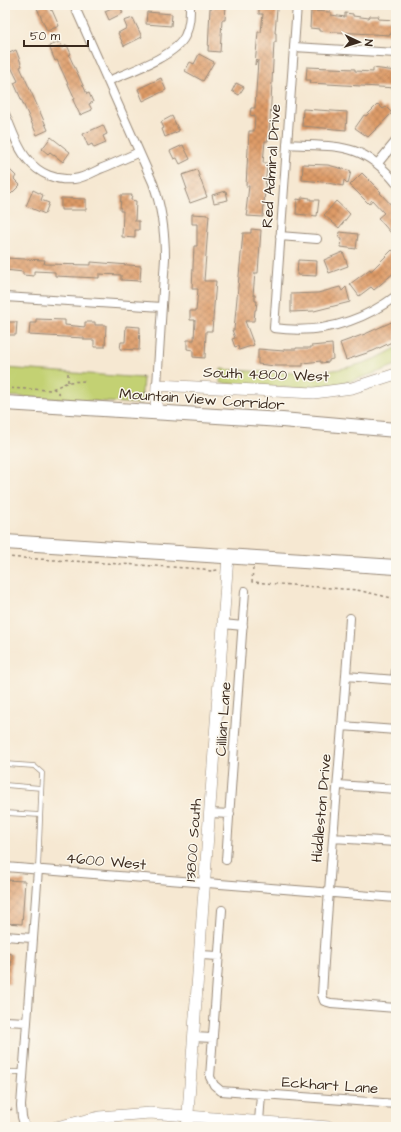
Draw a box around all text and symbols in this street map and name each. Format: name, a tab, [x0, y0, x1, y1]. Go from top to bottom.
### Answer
scale bar	[24, 22, 88, 48]
north arrow	[339, 22, 379, 62]
text: 50 m	[30, 28, 61, 45]
text: N	[361, 39, 376, 47]
street label: Red Admiral Drive	[257, 103, 286, 229]
street label: South 4800 West	[203, 362, 329, 387]
street label: Mountain View Corridor	[119, 383, 285, 416]
street label: Cillian Lane	[210, 681, 237, 757]
street label: Hiddleston Drive	[306, 753, 337, 863]
street label: 13800 South	[180, 797, 207, 882]
street label: 4600 West	[65, 848, 147, 875]
street label: Eckhart Lane	[281, 1072, 379, 1099]

